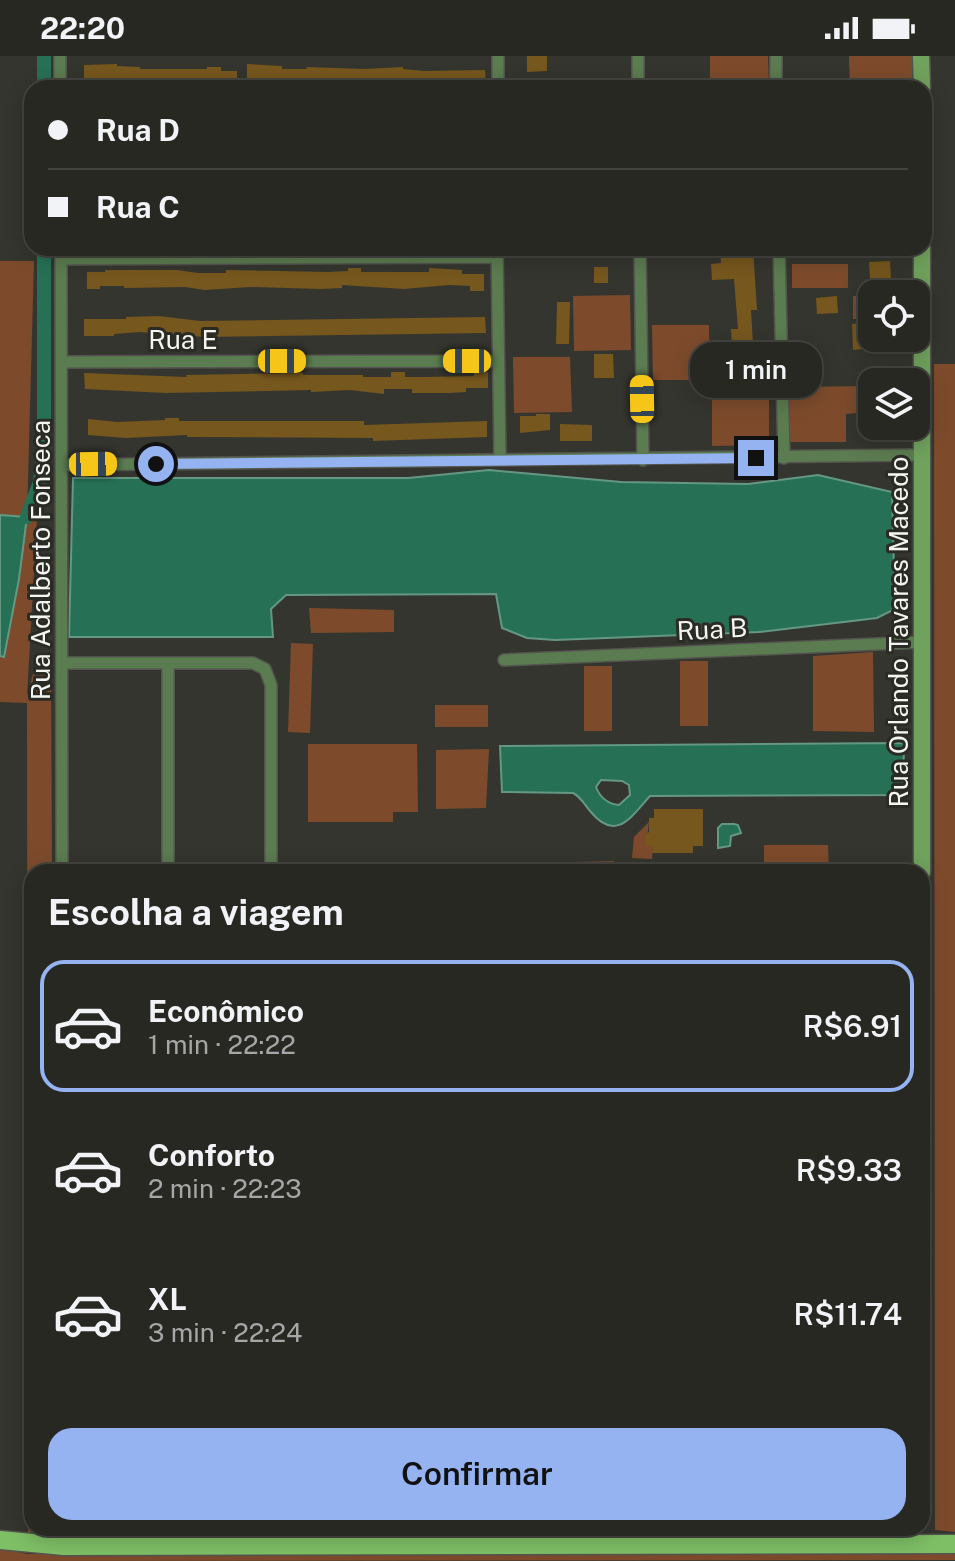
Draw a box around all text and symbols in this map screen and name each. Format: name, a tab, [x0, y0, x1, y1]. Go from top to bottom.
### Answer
text: 22:20	[40, 10, 125, 46]
text: Rua D	[96, 112, 180, 148]
text: Rua C	[96, 189, 180, 225]
map controls	[858, 280, 930, 440]
button: locate	[858, 280, 930, 352]
street label: Rua E	[148, 324, 218, 355]
callout: 1 min	[690, 342, 822, 398]
car	[258, 349, 306, 373]
car	[443, 349, 491, 373]
text: 1 min	[725, 354, 787, 385]
button: layers	[858, 368, 930, 440]
car	[630, 375, 654, 423]
street label: Rua Adalberto Fonseca	[25, 420, 56, 700]
route end	[738, 440, 774, 476]
route start	[138, 446, 174, 482]
car	[69, 452, 117, 476]
street label: Rua Orlando Tavares Macedo	[883, 456, 914, 808]
street label: Rua B	[676, 612, 748, 646]
text: Escolha a viagem	[48, 891, 344, 933]
icon: car	[52, 990, 124, 1062]
text: Econômico	[148, 993, 304, 1029]
text: R$6.91	[803, 1008, 902, 1044]
text: 1 min · 22:22	[148, 1029, 296, 1060]
icon: car	[52, 1134, 124, 1206]
text: Conforto	[148, 1137, 275, 1173]
text: R$9.33	[796, 1152, 902, 1188]
text: 2 min · 22:23	[148, 1173, 302, 1204]
icon: car	[52, 1278, 124, 1350]
text: XL	[148, 1281, 187, 1317]
text: R$11.74	[794, 1296, 902, 1332]
text: 3 min · 22:24	[148, 1317, 302, 1348]
button: Confirmar	[48, 1428, 906, 1520]

